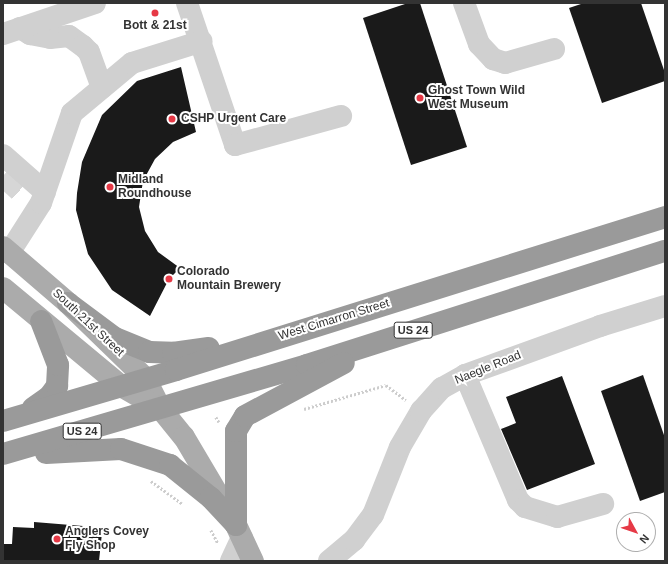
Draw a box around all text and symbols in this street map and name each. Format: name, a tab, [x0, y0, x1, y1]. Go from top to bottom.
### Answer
marker: Bott & 21st	[150, 8, 160, 18]
place label: Bott & 21st	[123, 19, 187, 33]
place label: Ghost Town Wild West Museum	[428, 84, 525, 112]
marker: Ghost Town Wild West Museum	[415, 93, 425, 103]
place label: CSHP Urgent Care	[181, 112, 286, 126]
marker: CSHP Urgent Care	[166, 113, 178, 125]
place label: Midland Roundhouse	[118, 173, 191, 201]
marker: Midland Roundhouse	[105, 182, 115, 192]
place label: Colorado Mountain Brewery	[177, 265, 281, 293]
marker: Colorado Mountain Brewery	[164, 274, 174, 284]
street label: South 21st Street	[49, 286, 127, 360]
street label: West Cimarron Street	[277, 296, 391, 344]
road number: US 24	[393, 321, 433, 339]
street label: Naegle Road	[453, 348, 523, 388]
road number: US 24	[62, 422, 102, 440]
north arrow	[616, 512, 656, 552]
place label: Anglers Covey Fly Shop	[65, 525, 149, 553]
text: N	[637, 532, 652, 546]
marker: Anglers Covey Fly Shop	[52, 534, 62, 544]

